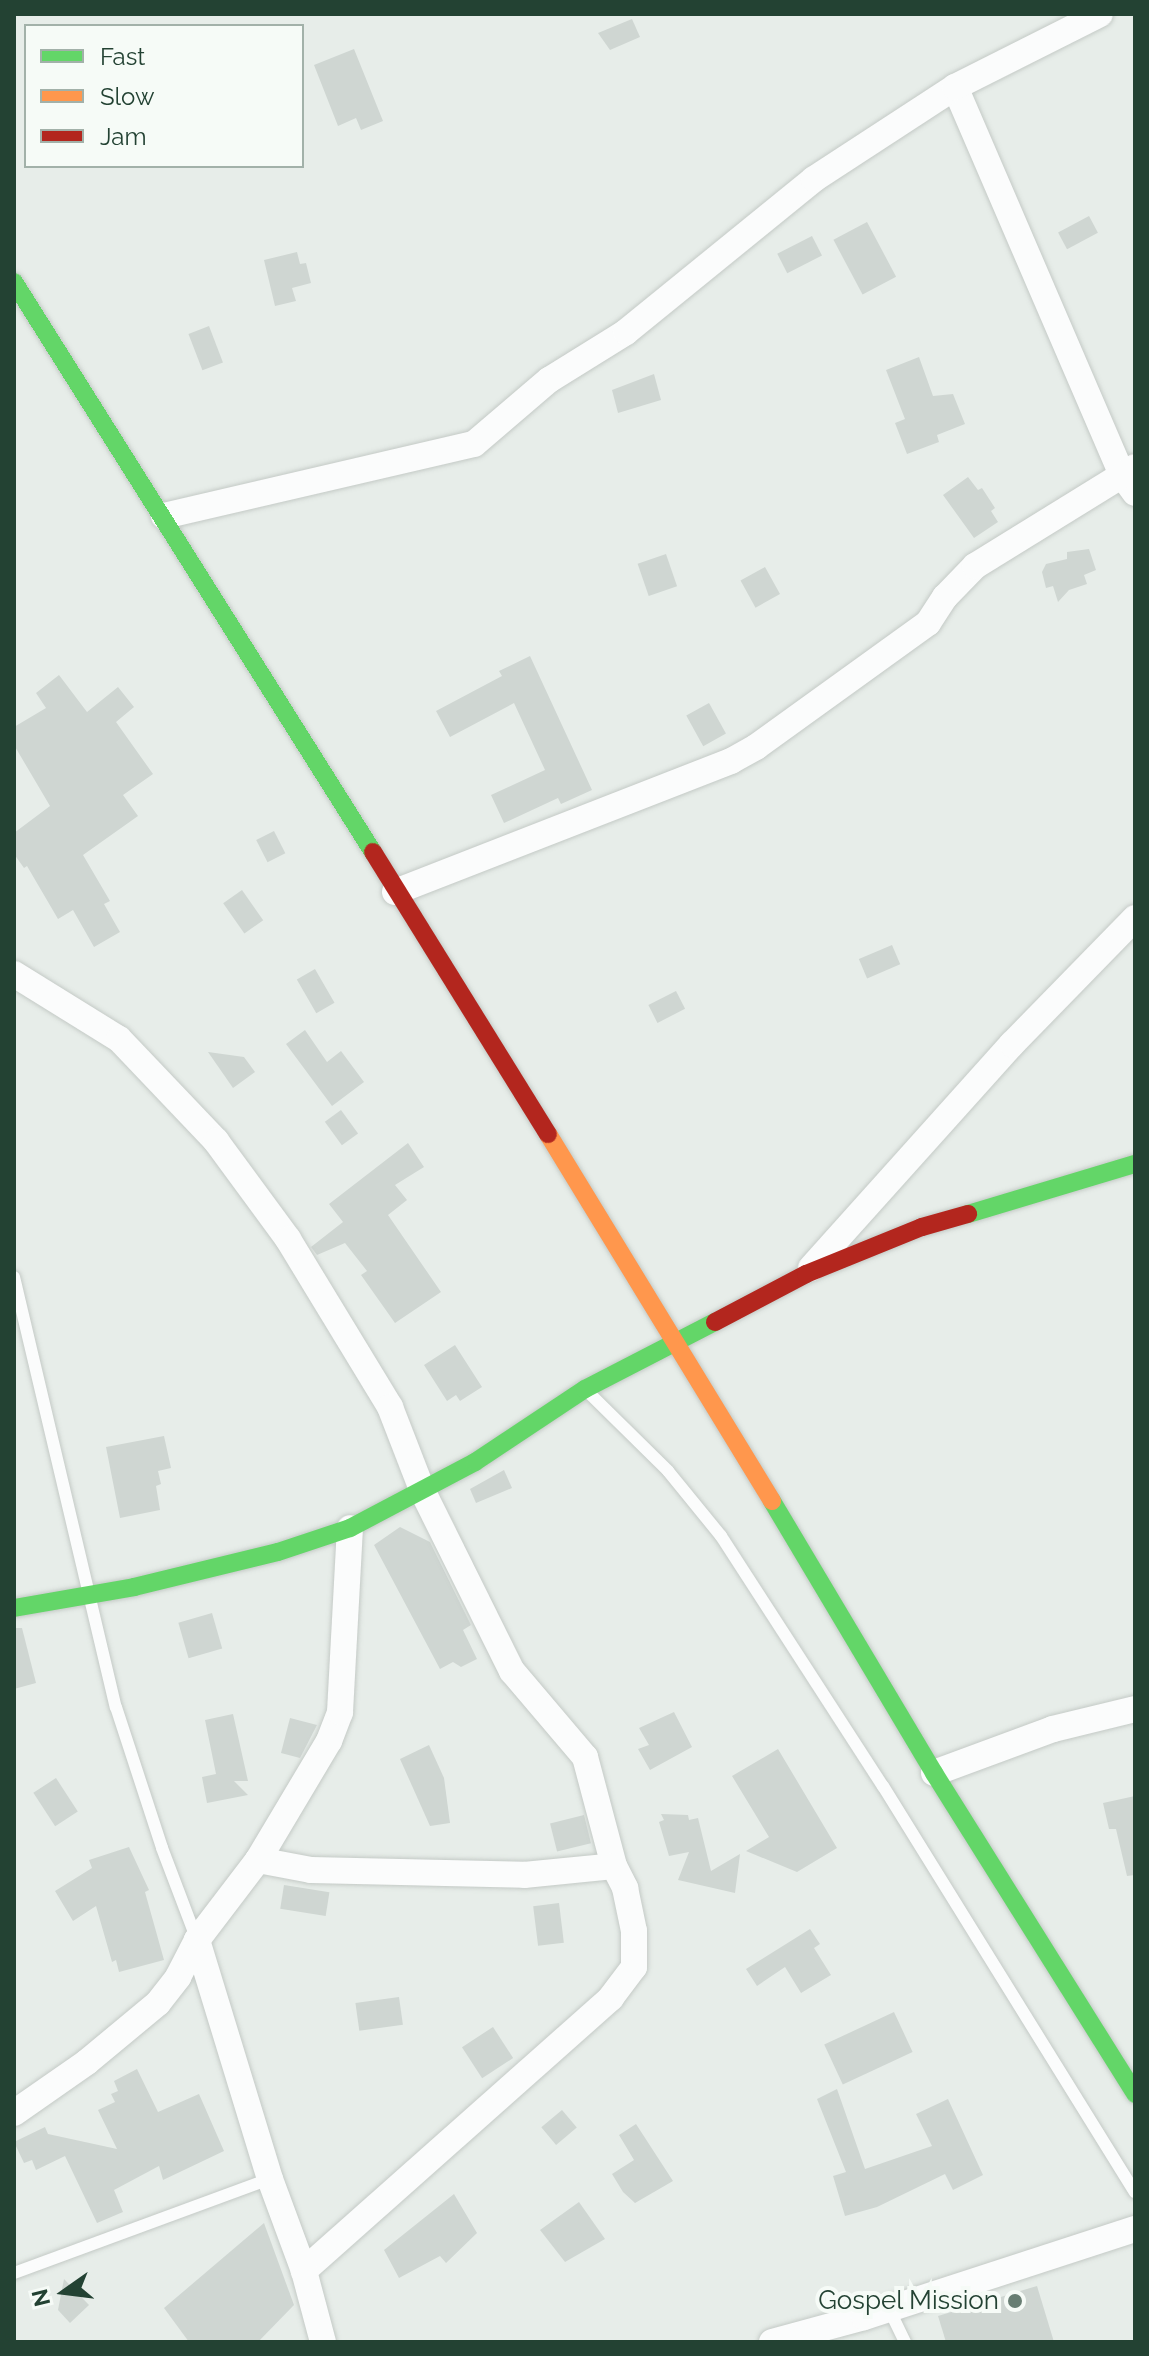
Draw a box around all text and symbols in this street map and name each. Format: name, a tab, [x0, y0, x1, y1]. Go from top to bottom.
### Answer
legend	[24, 24, 304, 168]
text: Fast	[100, 42, 145, 71]
text: Slow	[100, 82, 154, 111]
text: Jam	[100, 122, 146, 151]
north arrow	[24, 2252, 104, 2332]
place label: Gospel Mission	[817, 2285, 999, 2317]
text: N	[26, 2287, 55, 2309]
marker: Gospel Mission	[1006, 2292, 1024, 2310]

